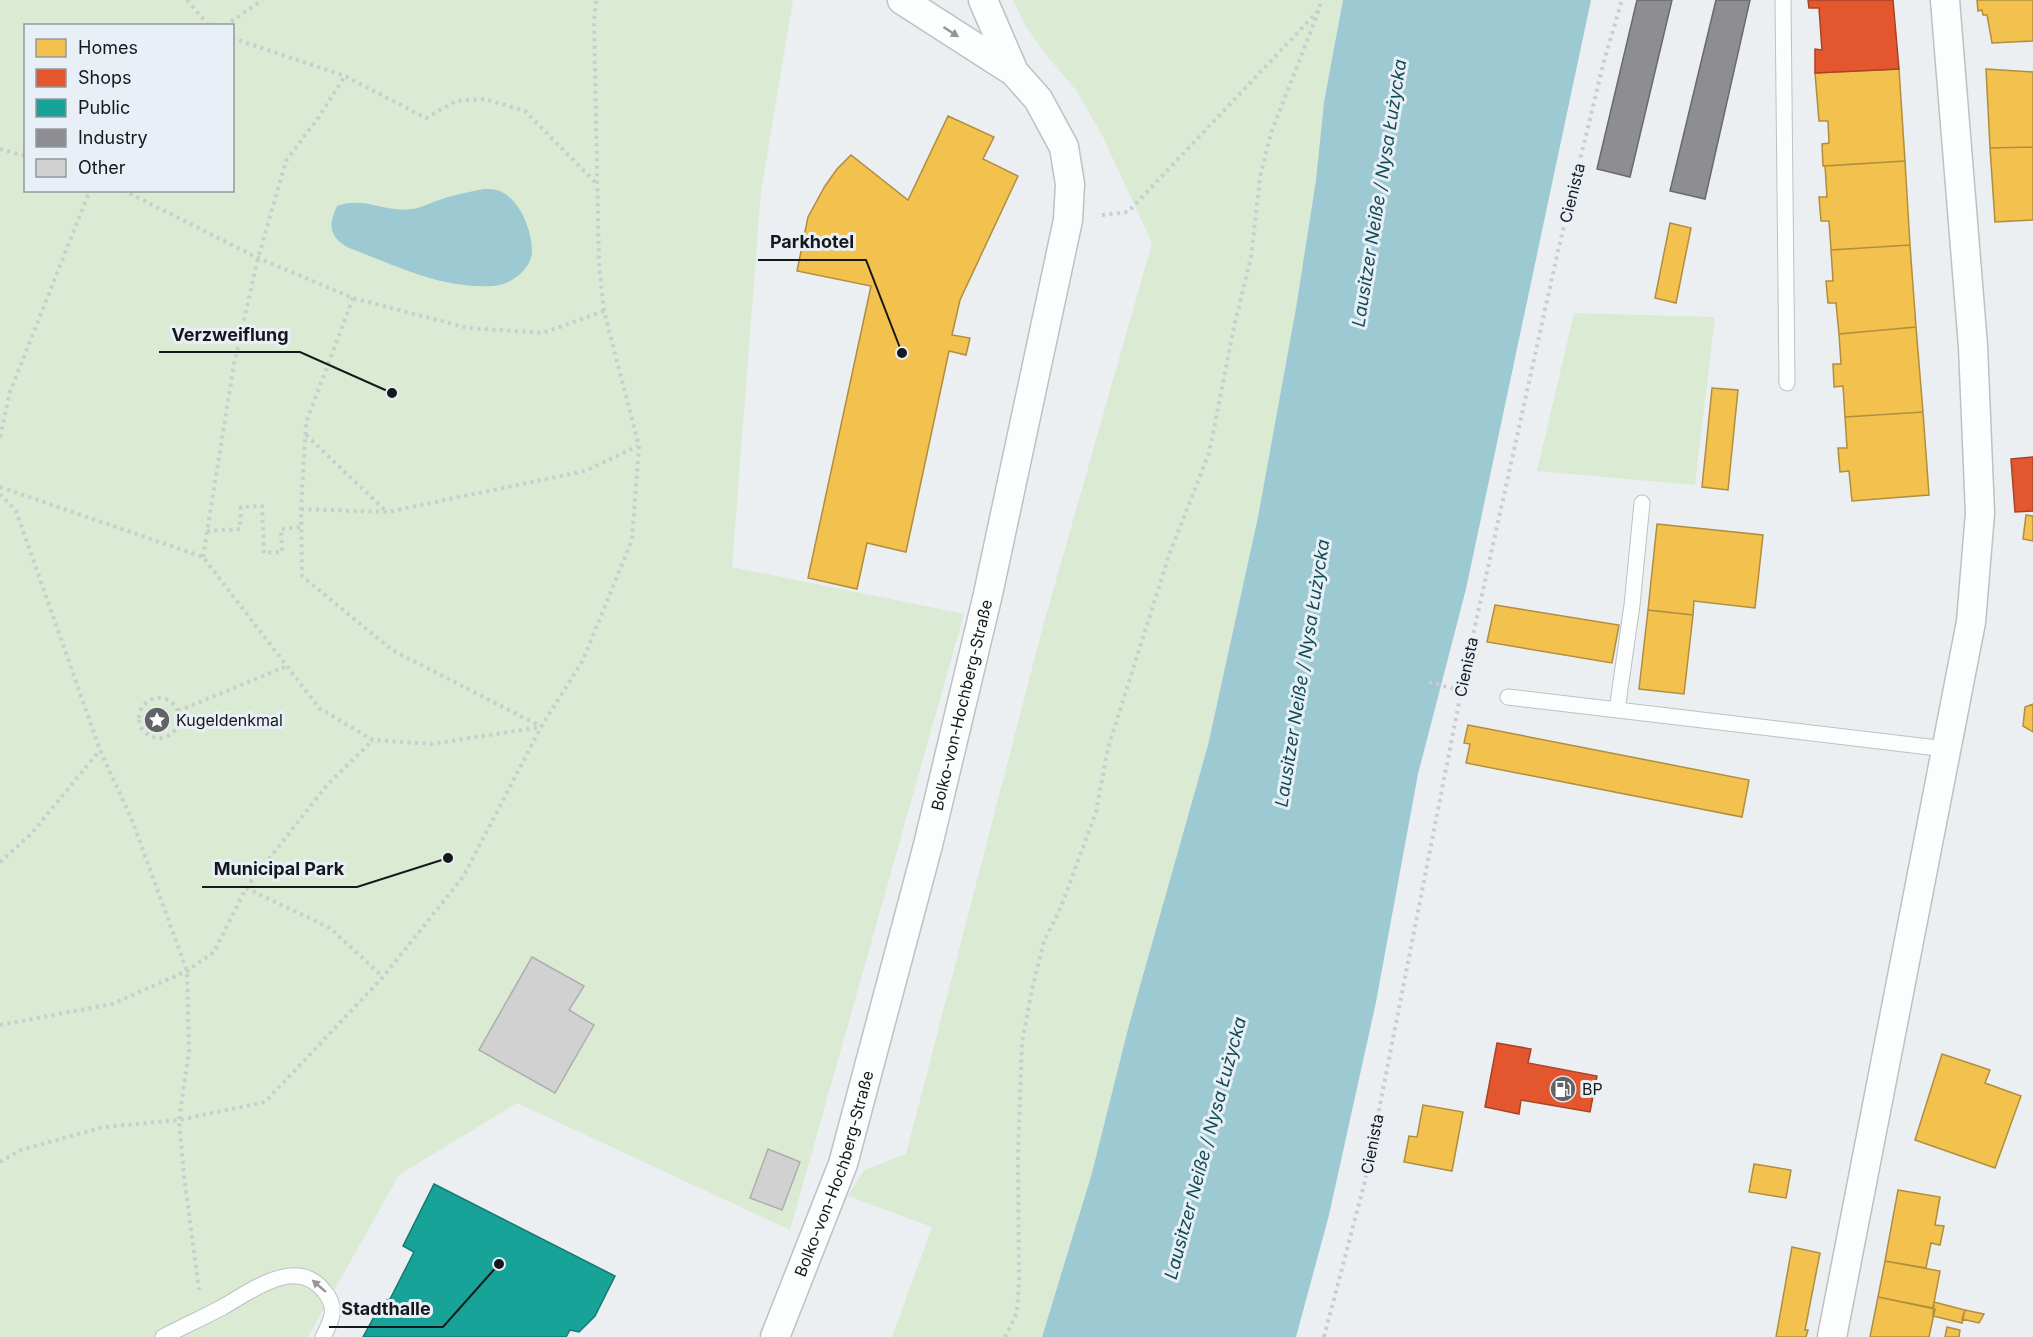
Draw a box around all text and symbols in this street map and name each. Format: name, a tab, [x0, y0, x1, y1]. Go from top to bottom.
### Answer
legend	[24, 24, 234, 192]
one-way arrow	[943, 26, 959, 37]
text: Homes	[78, 37, 138, 58]
water label: Lausitzer Neiße / Nysa Łużycka	[1347, 58, 1411, 328]
text: Shops	[78, 67, 132, 88]
text: Public	[78, 97, 130, 118]
text: Industry	[78, 127, 148, 148]
text: Other	[78, 157, 126, 178]
street label: Cienista	[1555, 161, 1589, 225]
callout: Parkhotel	[758, 224, 866, 260]
text: Parkhotel	[770, 231, 854, 252]
callout: Verzweiflung	[159, 316, 300, 352]
text: Verzweiflung	[171, 324, 289, 345]
water label: Lausitzer Neiße / Nysa Łużycka	[1270, 538, 1334, 808]
street label: Bolko-von-Hochberg-Straße	[927, 597, 996, 812]
street label: Cienista	[1450, 635, 1482, 699]
place icon: Kugeldenkmal	[142, 705, 172, 735]
place label: Kugeldenkmal	[176, 710, 283, 730]
callout: Municipal Park	[202, 851, 357, 887]
text: Municipal Park	[214, 858, 345, 879]
water label: Lausitzer Neiße / Nysa Łużycka	[1160, 1015, 1250, 1281]
street label: Bolko-von-Hochberg-Straße	[790, 1068, 877, 1279]
fuel station icon: BP	[1548, 1074, 1578, 1104]
place label: BP	[1582, 1079, 1603, 1099]
street label: Cienista	[1356, 1112, 1388, 1176]
one-way arrow	[311, 1279, 326, 1293]
callout: Stadthalle	[329, 1291, 443, 1327]
text: Stadthalle	[341, 1298, 431, 1319]

